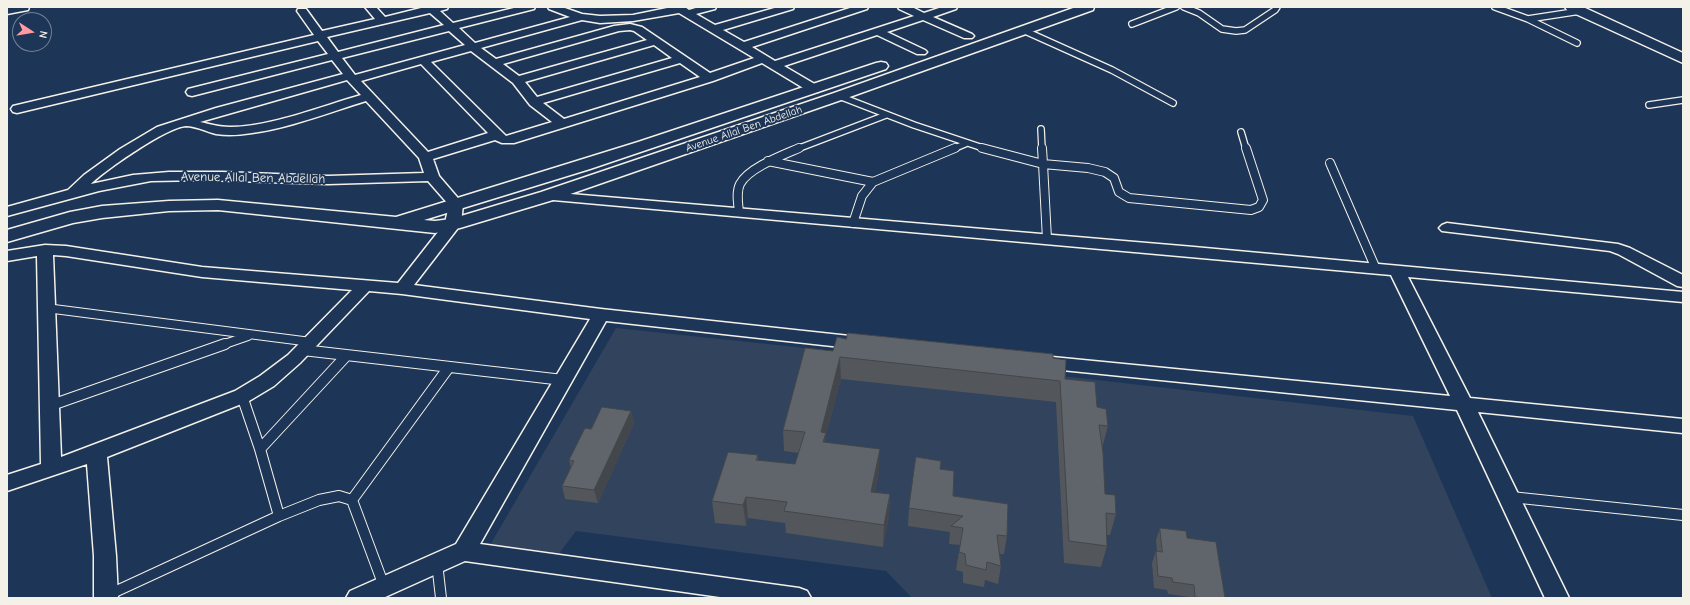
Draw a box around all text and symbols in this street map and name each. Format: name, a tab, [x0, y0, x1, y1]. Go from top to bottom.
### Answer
north arrow	[12, 12, 52, 52]
text: N	[36, 30, 50, 39]
street label: Avenue Allal Ben Abdellah	[684, 103, 804, 155]
street label: Avenue Allal Ben Abdellah	[181, 169, 325, 187]

